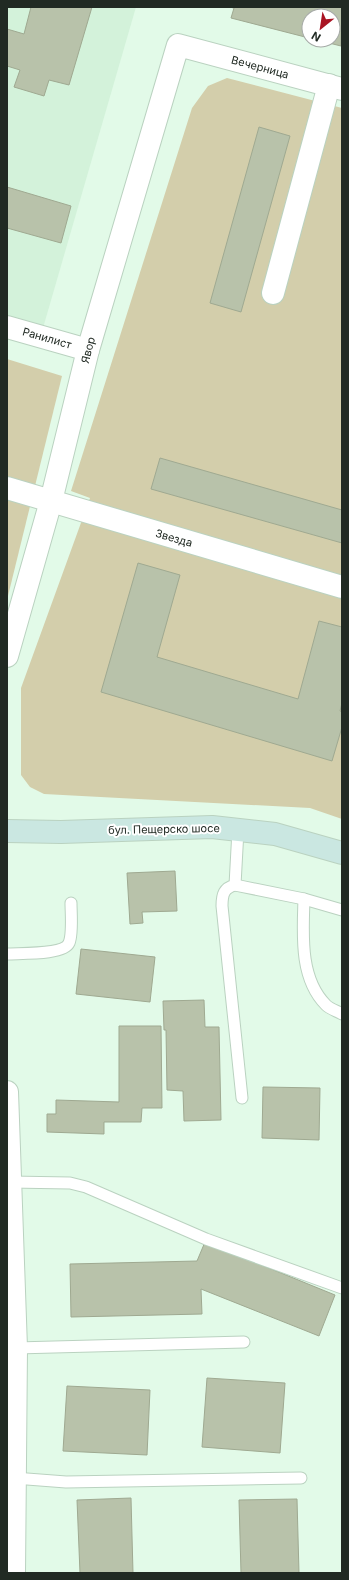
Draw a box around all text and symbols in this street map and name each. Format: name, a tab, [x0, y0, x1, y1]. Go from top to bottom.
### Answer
north arrow	[301, 8, 341, 48]
text: N	[309, 29, 323, 45]
street label: Вечерница	[230, 53, 290, 81]
street label: Ранилист	[21, 324, 74, 352]
street label: Явор	[78, 335, 98, 365]
street label: Звезда	[154, 526, 194, 550]
street label: бул. Пещерско шосе	[108, 821, 220, 837]

